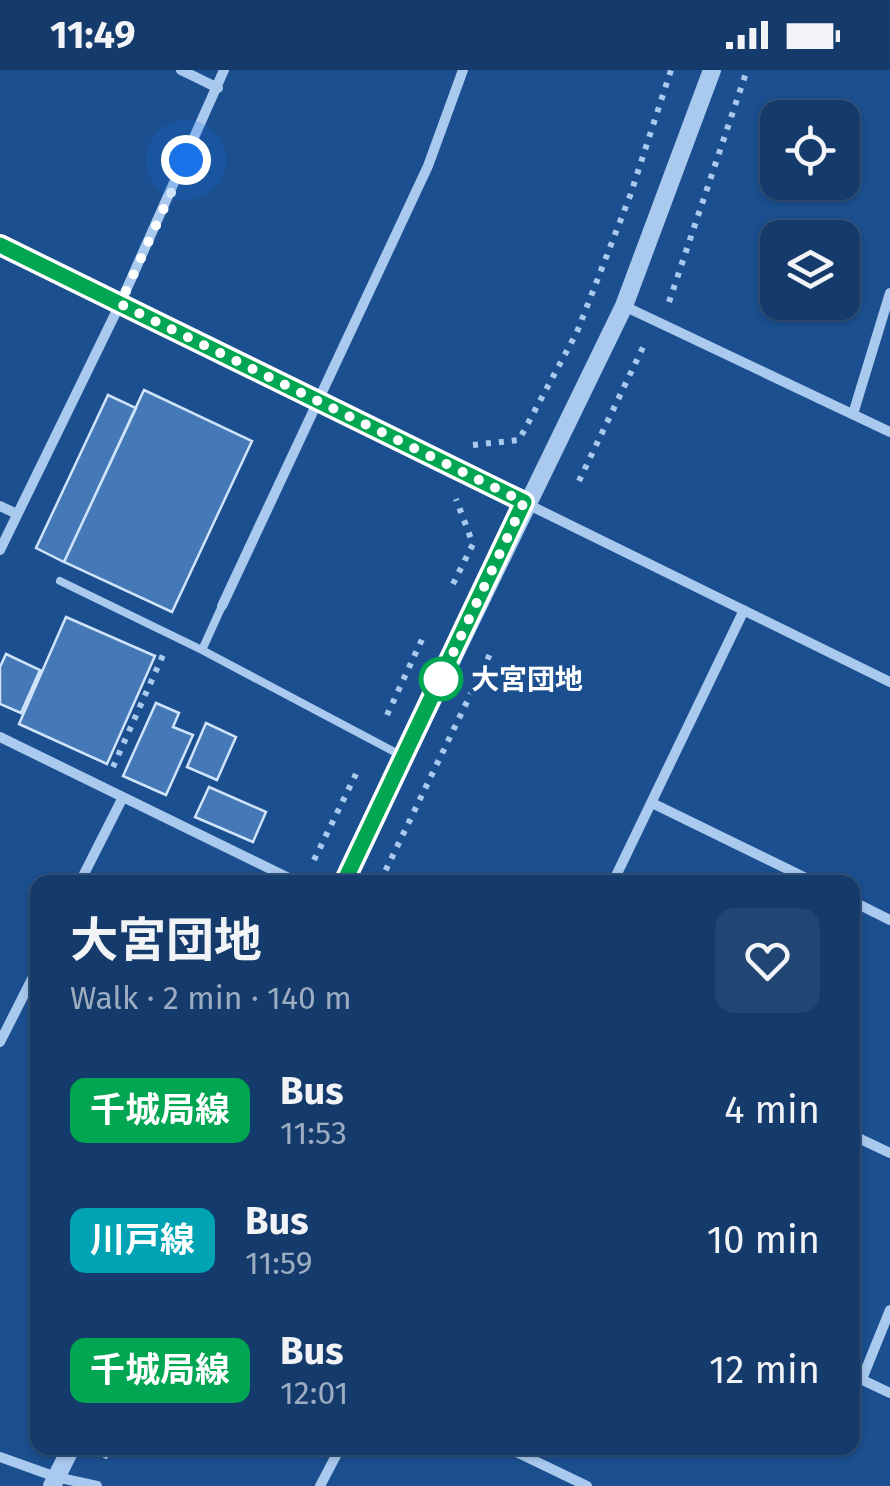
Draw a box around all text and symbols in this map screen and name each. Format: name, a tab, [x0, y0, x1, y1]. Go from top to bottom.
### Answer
text: 11:49	[50, 12, 136, 58]
map controls	[760, 100, 860, 320]
button: locate	[760, 100, 860, 200]
your location	[161, 135, 211, 185]
button: layers	[760, 220, 860, 320]
marker: 大宮団地	[420, 658, 462, 700]
place label: 大宮団地	[471, 663, 583, 696]
button: heart	[715, 908, 820, 1013]
text: 大宮団地	[70, 912, 262, 970]
text: Walk · 2 min · 140 m	[70, 979, 352, 1017]
text: Bus	[280, 1068, 344, 1114]
text: 4 min	[724, 1087, 820, 1133]
text: 千城局線	[90, 1089, 230, 1131]
text: 11:53	[280, 1114, 347, 1152]
text: Bus	[245, 1198, 309, 1244]
text: 10 min	[707, 1217, 820, 1263]
text: 川戸線	[90, 1219, 195, 1261]
text: 11:59	[245, 1244, 312, 1282]
text: Bus	[280, 1328, 344, 1374]
text: 12 min	[709, 1347, 820, 1393]
text: 千城局線	[90, 1349, 230, 1391]
text: 12:01	[280, 1374, 348, 1412]

